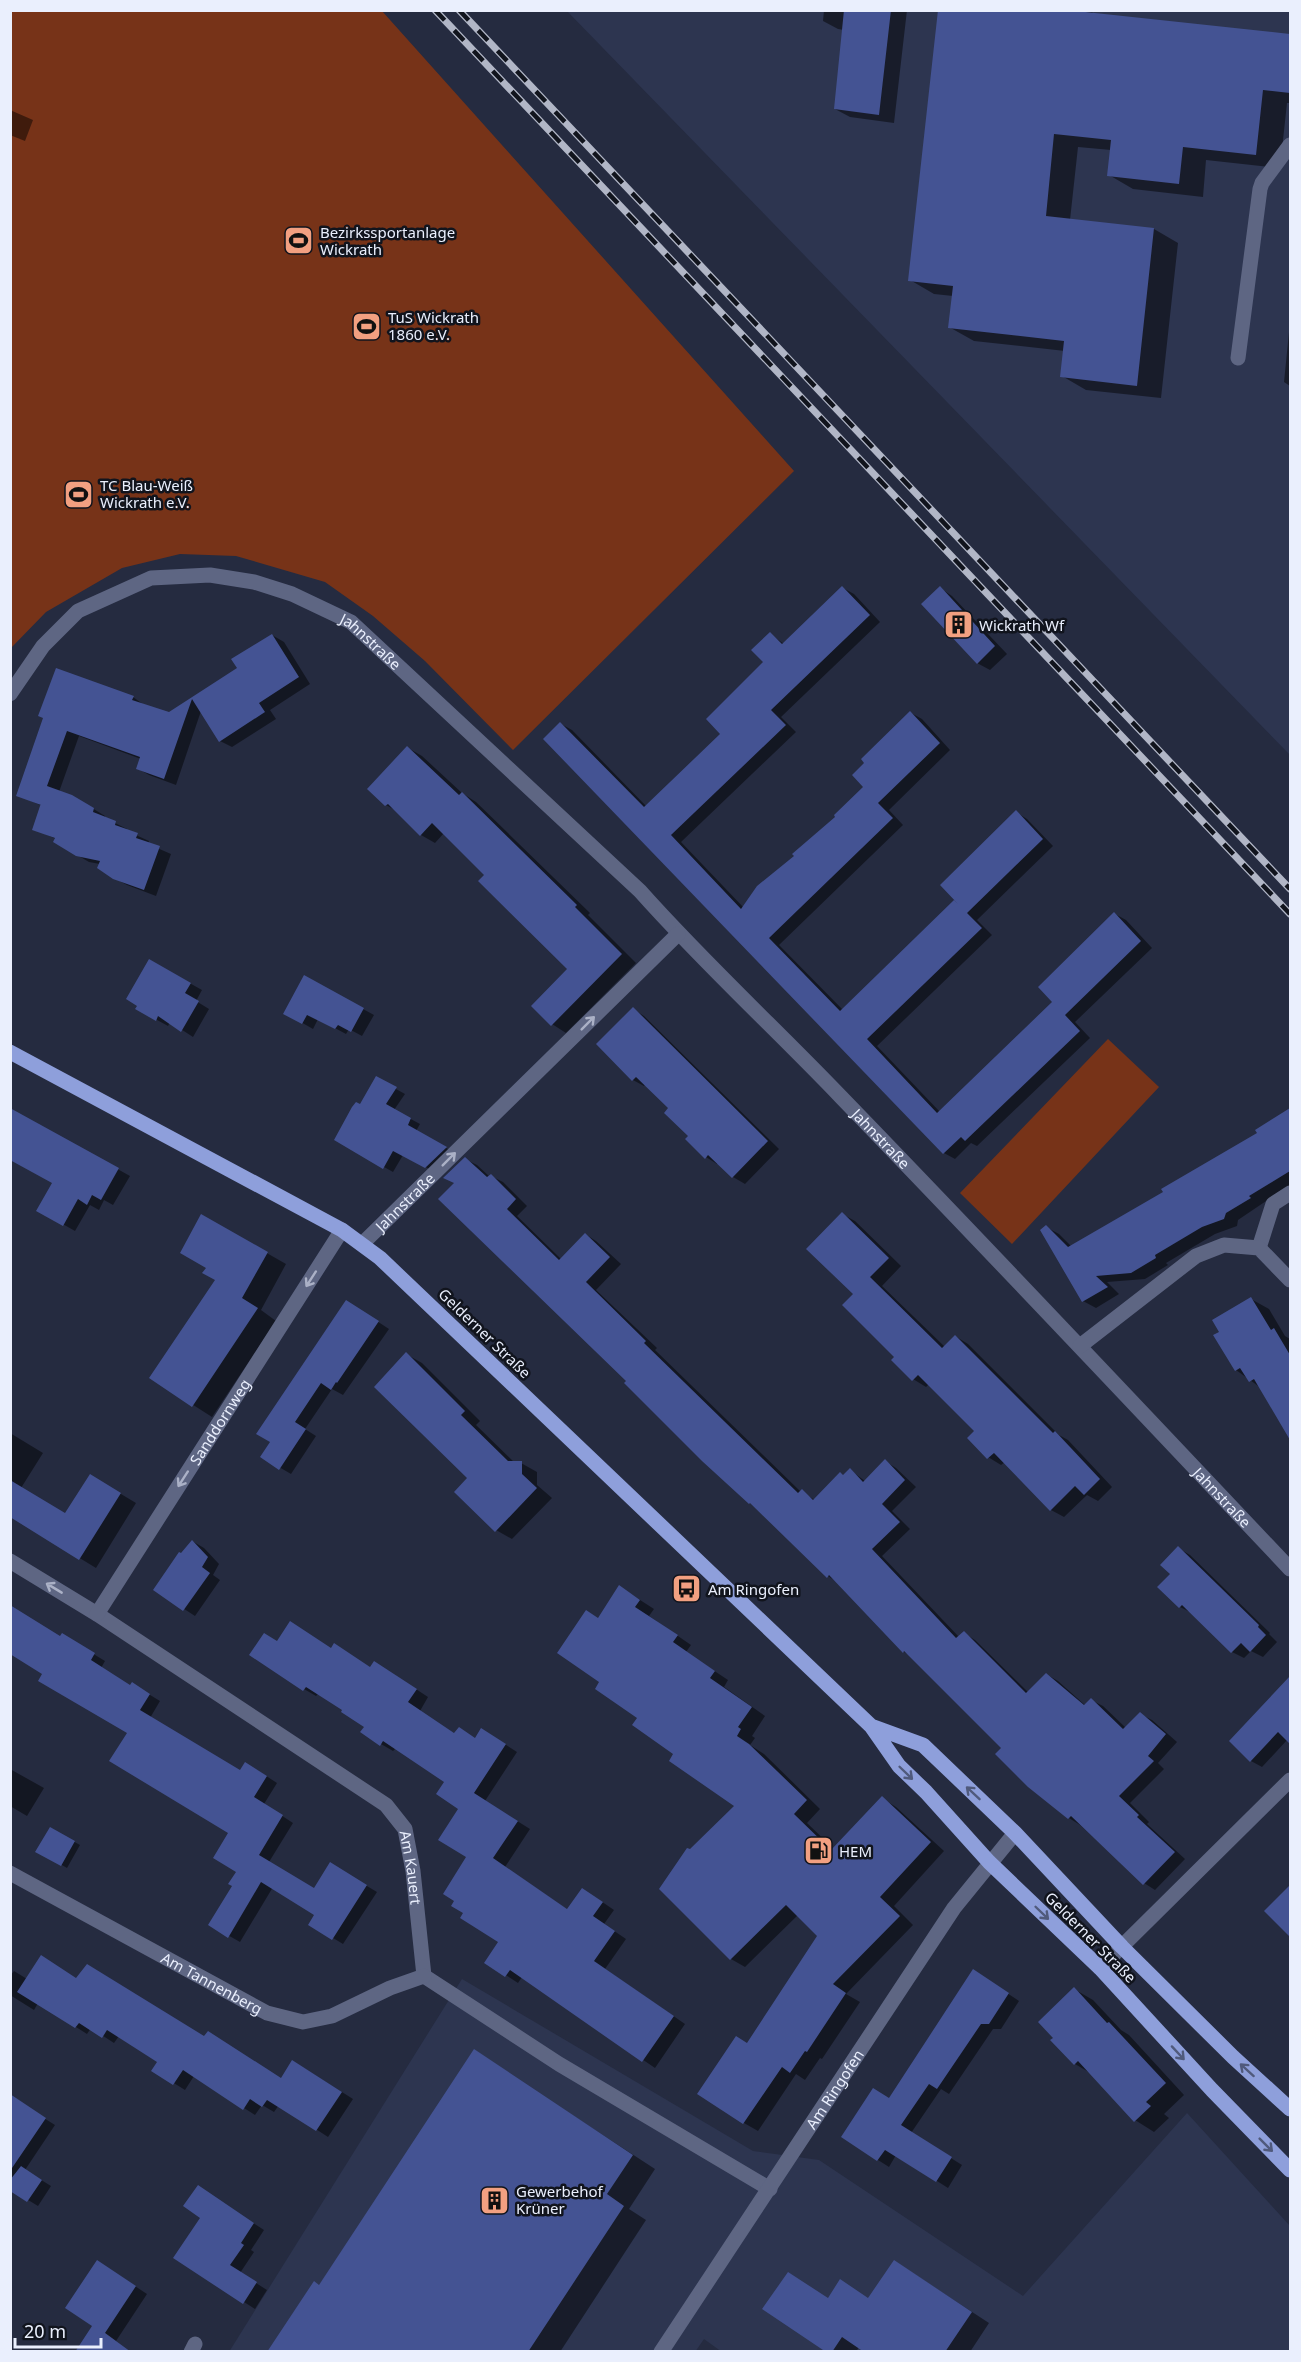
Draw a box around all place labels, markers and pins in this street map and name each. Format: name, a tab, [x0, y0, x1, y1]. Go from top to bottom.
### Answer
place label: Bezirkssportanlage Wickrath	[320, 222, 455, 259]
sports icon: Bezirkssportanlage Wickrath	[283, 225, 315, 257]
place label: TuS Wickrath 1860 e.V.	[388, 307, 479, 344]
sports icon: TuS Wickrath 1860 e.V.	[351, 310, 383, 342]
place label: TC Blau-Weiß Wickrath e.V.	[100, 475, 193, 512]
sports icon: TC Blau-Weiß Wickrath e.V.	[63, 478, 95, 510]
building icon: Wickrath Wf	[942, 609, 974, 641]
place label: Wickrath Wf	[979, 615, 1065, 635]
bus stop icon: Am Ringofen	[671, 1573, 703, 1605]
place label: Am Ringofen	[708, 1579, 799, 1599]
fuel station icon: HEM	[802, 1835, 834, 1867]
place label: HEM	[839, 1841, 872, 1861]
place label: Gewerbehof Krüner	[516, 2181, 604, 2218]
building icon: Gewerbehof Krüner	[479, 2184, 511, 2216]

